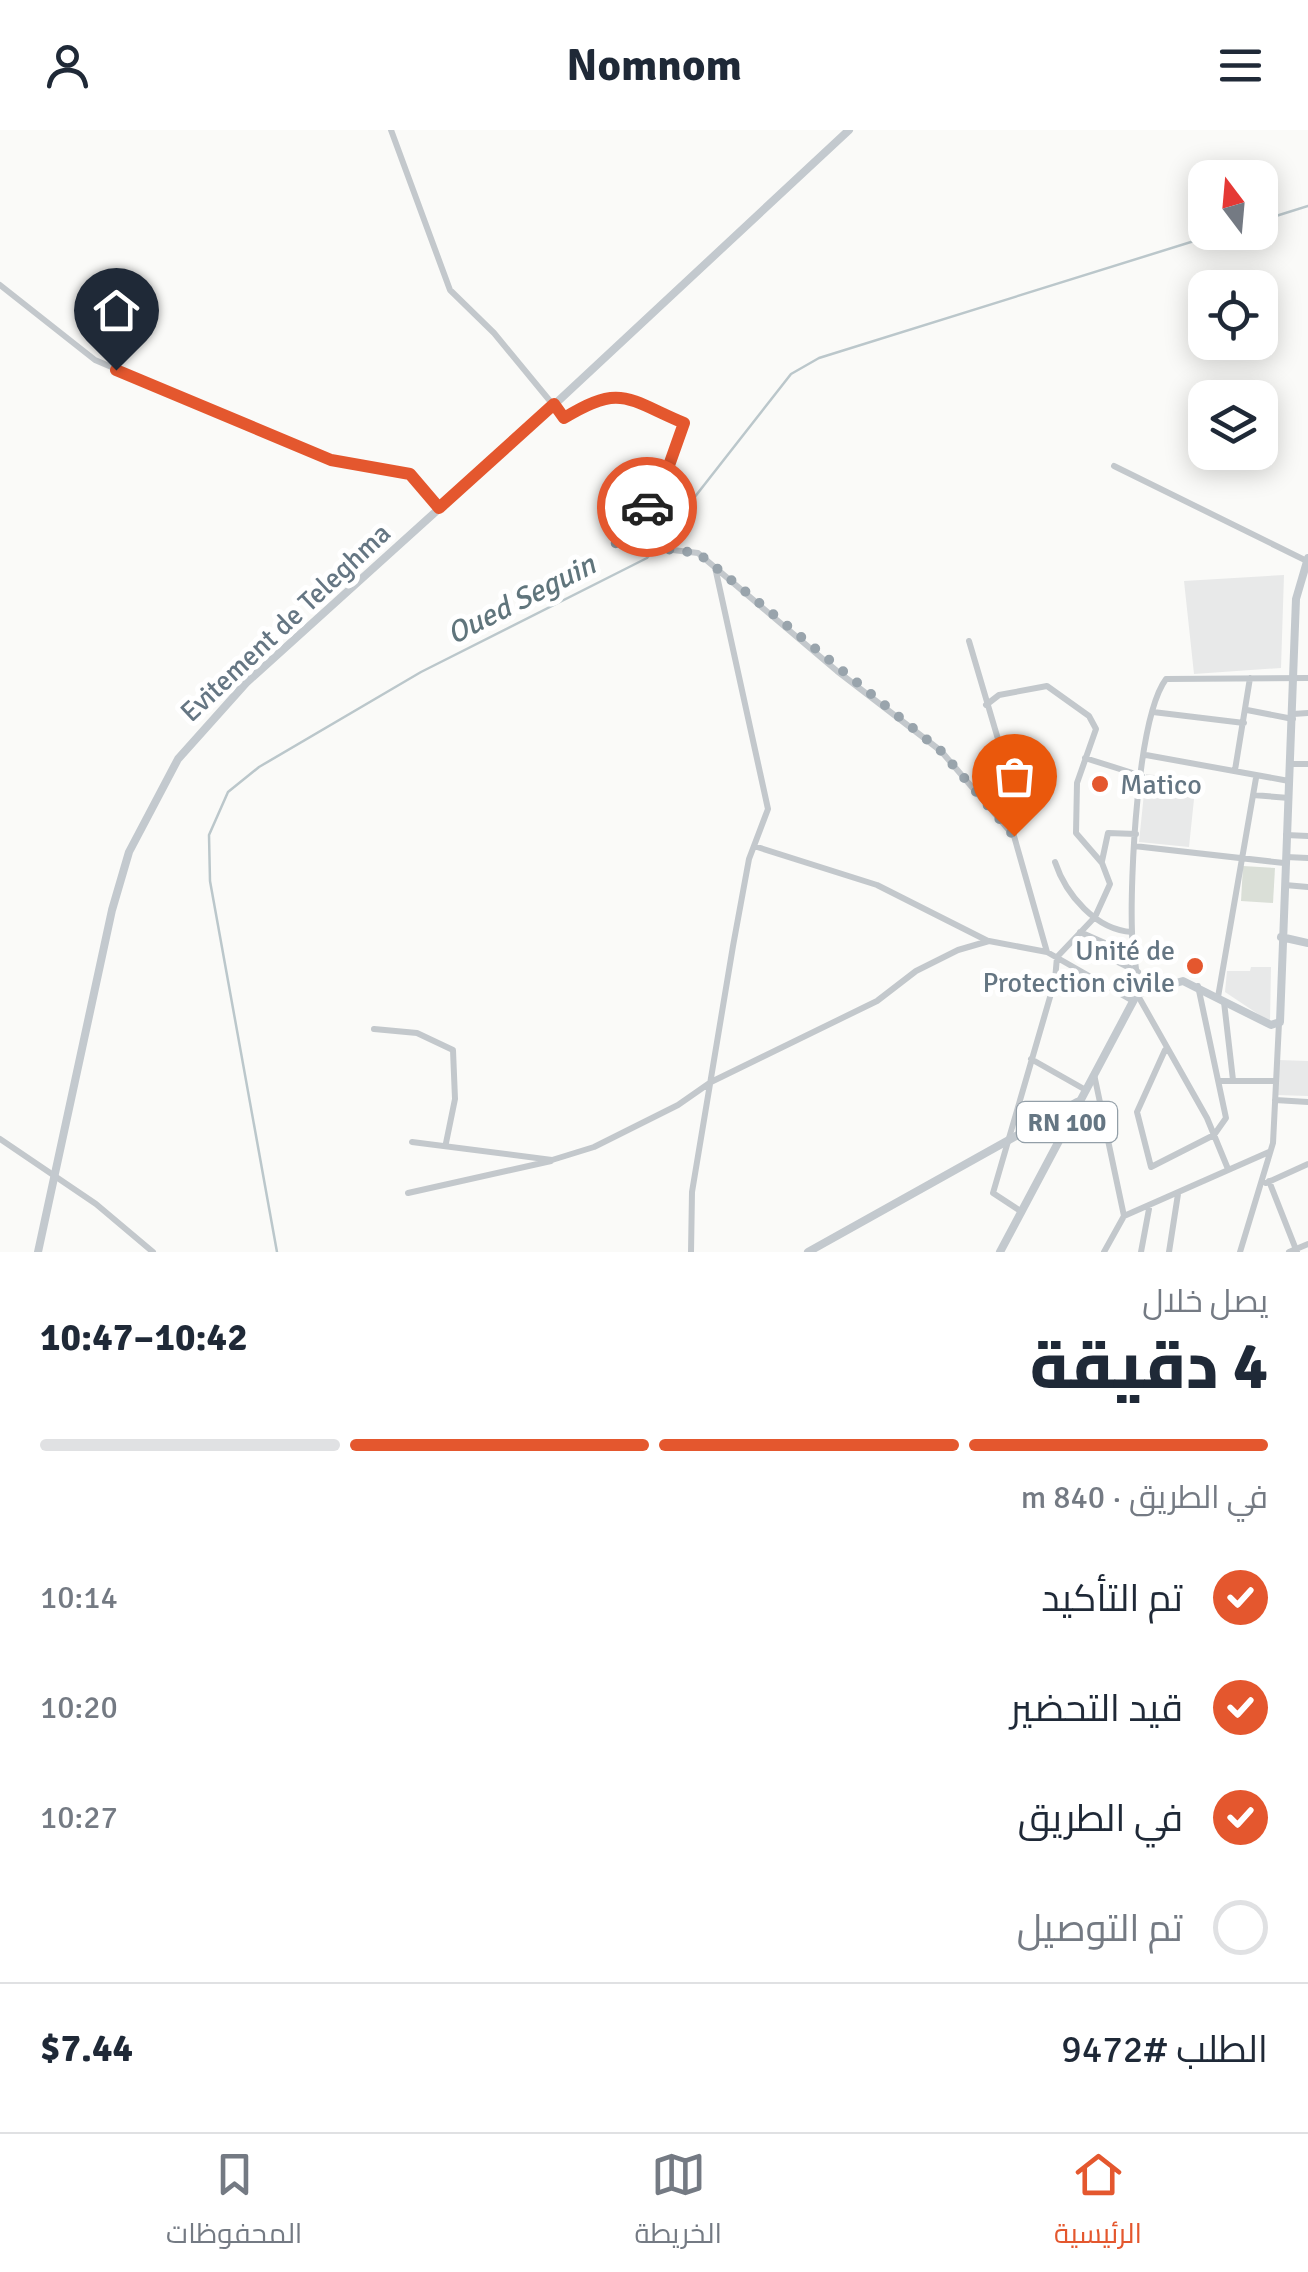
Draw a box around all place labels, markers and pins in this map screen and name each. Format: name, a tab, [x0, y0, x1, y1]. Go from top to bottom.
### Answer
pin	[74, 268, 159, 371]
pin	[972, 734, 1057, 837]
place label: Matico	[1120, 768, 1202, 802]
marker: Matico	[1089, 773, 1111, 795]
place label: Unité de Protection civile	[982, 934, 1175, 1000]
marker: Unité de Protection civile	[1184, 955, 1206, 977]

